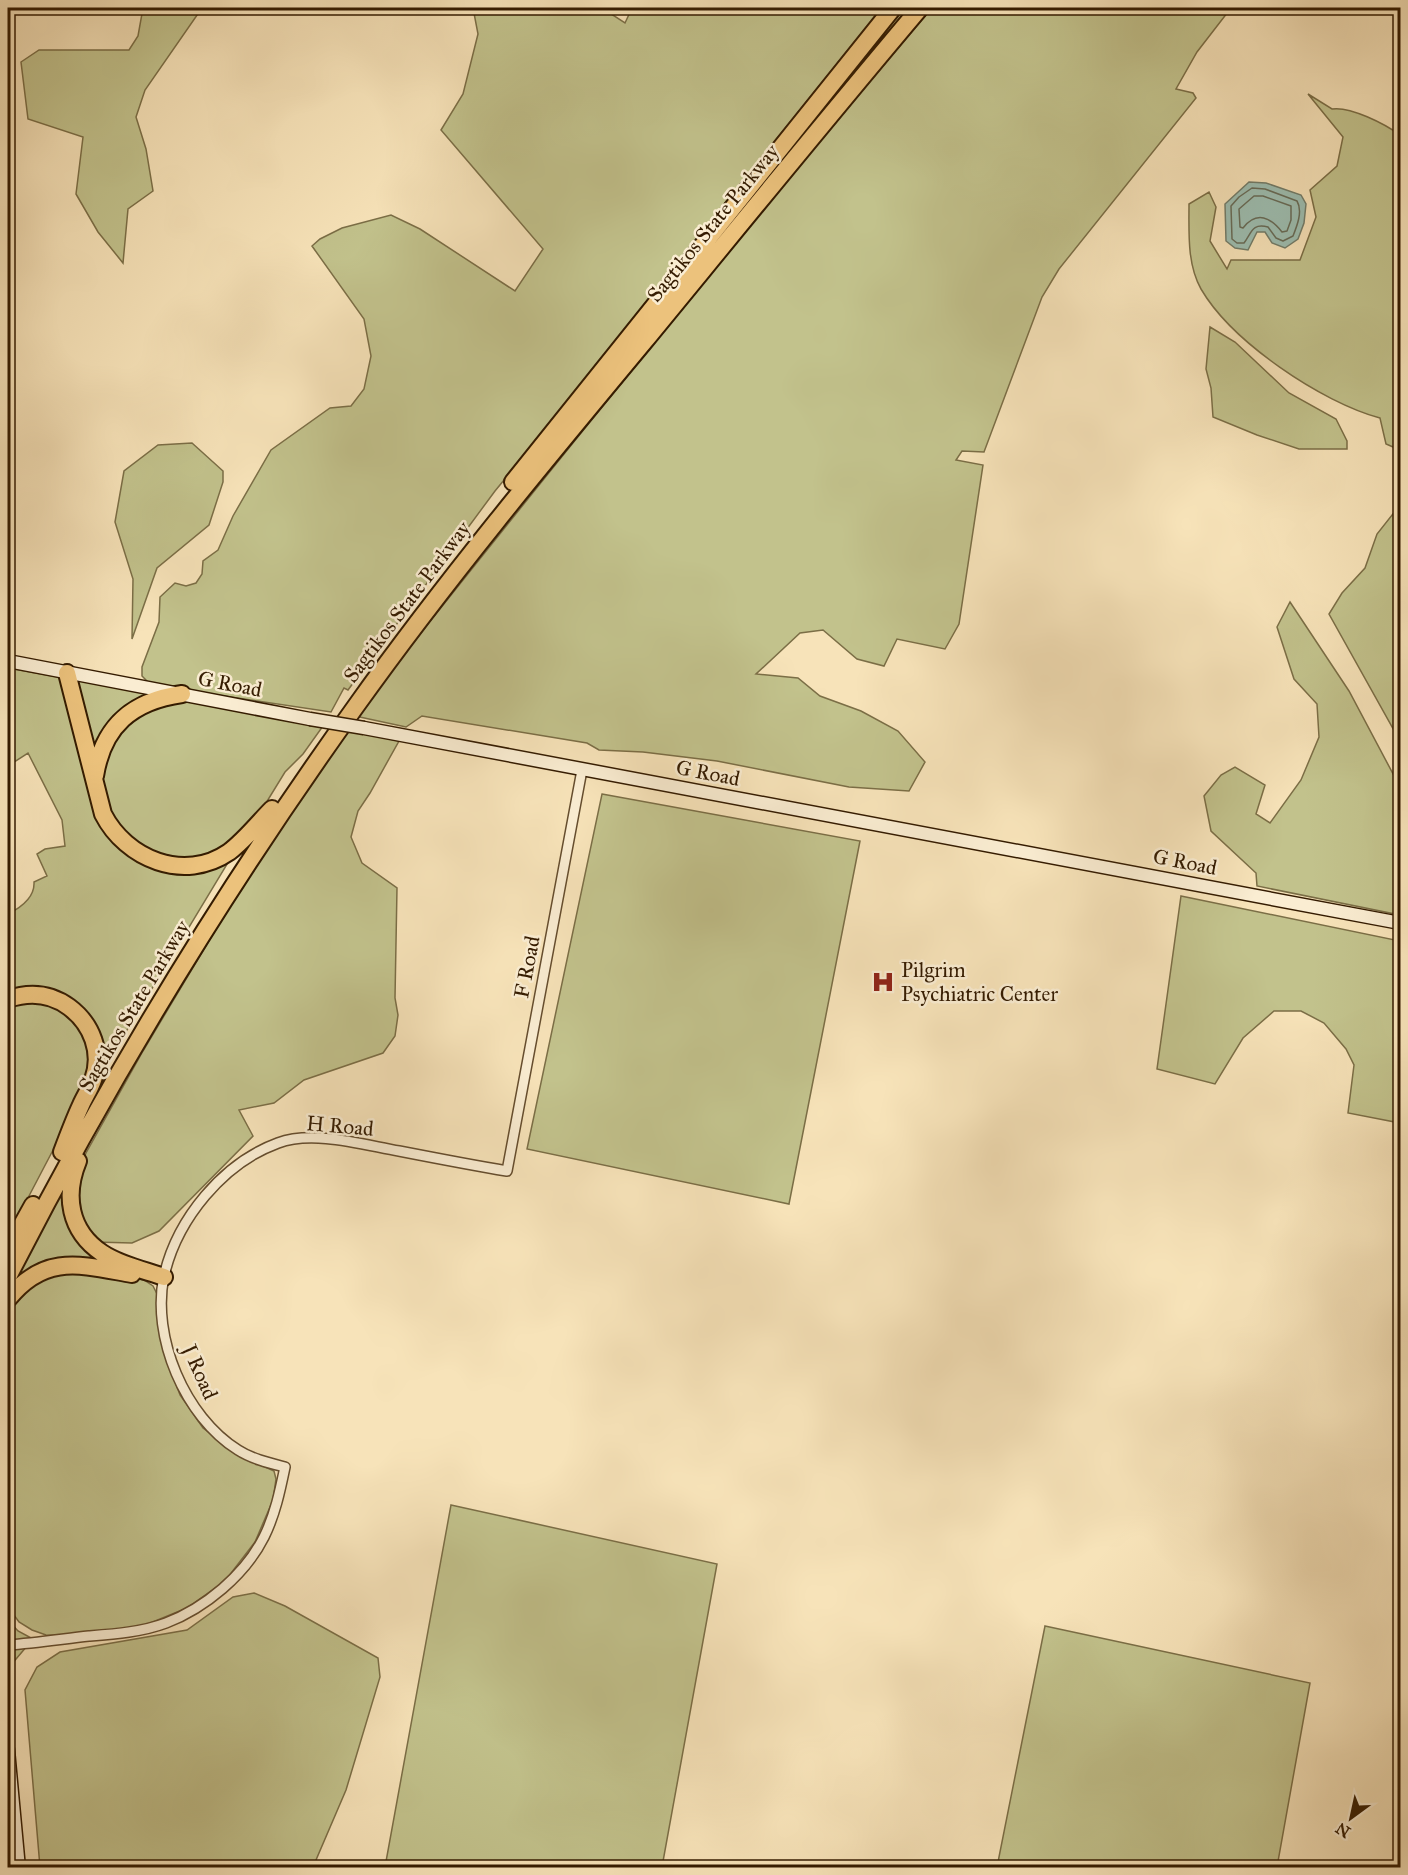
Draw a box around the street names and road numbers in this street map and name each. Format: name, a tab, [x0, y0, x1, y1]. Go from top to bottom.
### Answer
street label: Sagtikos State Parkway	[641, 138, 785, 307]
street label: Sagtikos State Parkway	[338, 515, 477, 688]
street label: G Road	[196, 665, 265, 703]
street label: G Road	[674, 754, 743, 792]
street label: G Road	[1151, 843, 1220, 881]
street label: Sagtikos State Parkway	[72, 914, 196, 1097]
street label: F Road	[508, 933, 546, 1000]
street label: H Road	[305, 1110, 375, 1142]
street label: J Road	[176, 1338, 224, 1404]

